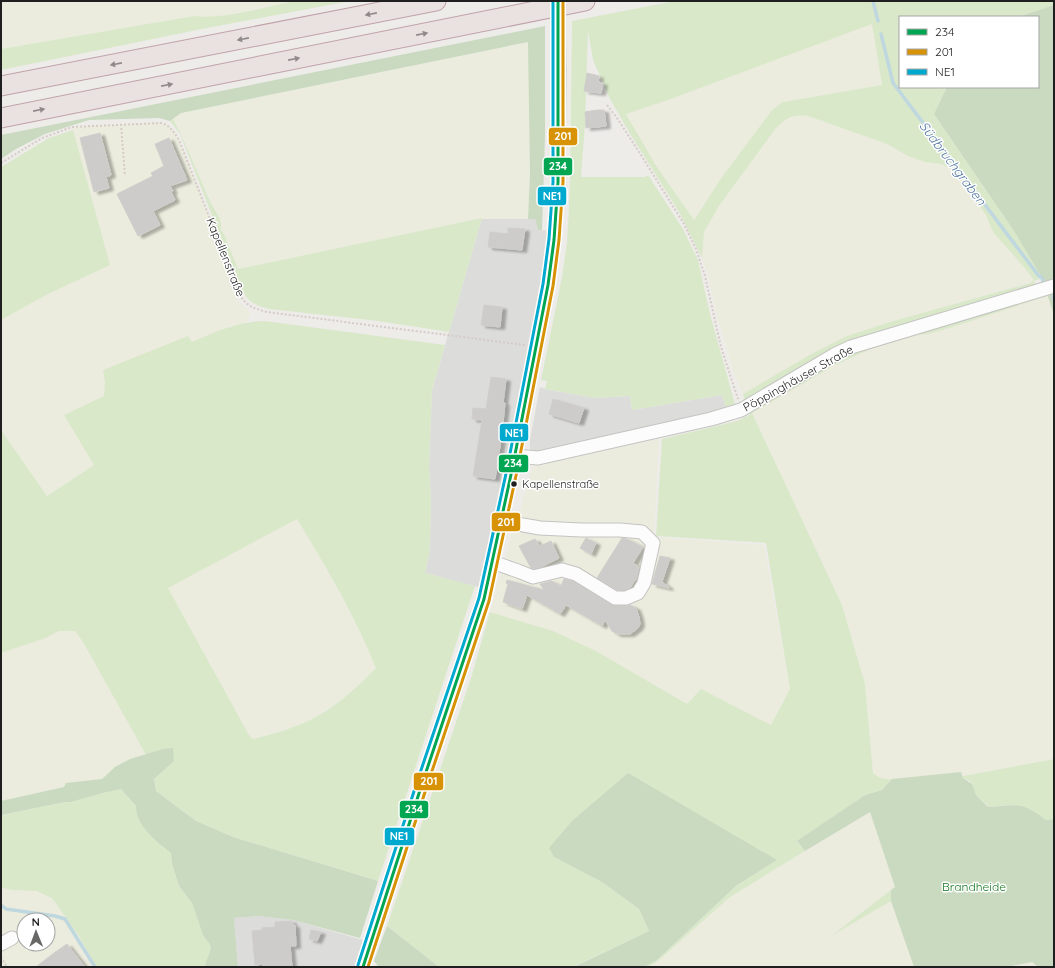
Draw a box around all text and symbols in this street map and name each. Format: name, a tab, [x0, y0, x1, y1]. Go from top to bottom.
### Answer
one-way arrow	[365, 11, 377, 17]
legend	[899, 16, 1039, 88]
text: 234	[935, 24, 954, 39]
one-way arrow	[416, 30, 428, 36]
one-way arrow	[237, 36, 250, 42]
text: 201	[935, 44, 953, 59]
one-way arrow	[288, 56, 300, 62]
one-way arrow	[110, 61, 122, 67]
text: NE1	[935, 64, 955, 79]
one-way arrow	[161, 81, 173, 87]
one-way arrow	[33, 107, 45, 113]
water label: Südbruchgraben	[916, 118, 990, 208]
line badge: 201	[548, 127, 578, 146]
text: 201	[554, 129, 572, 143]
line badge: 234	[543, 157, 573, 176]
text: 234	[549, 159, 568, 173]
line badge: NE1	[537, 186, 567, 206]
text: NE1	[543, 189, 561, 203]
street label: Kapellenstraße	[203, 215, 249, 299]
street label: Pöppinghäuser Straße	[740, 341, 856, 415]
line badge: NE1	[499, 423, 529, 442]
text: NE1	[505, 426, 523, 440]
line badge: 234	[498, 454, 529, 473]
text: 234	[504, 456, 523, 470]
place label: Kapellenstraße	[522, 477, 599, 491]
marker: Kapellenstraße	[509, 479, 519, 489]
line badge: 201	[491, 512, 521, 532]
text: 201	[497, 515, 515, 529]
line badge: 201	[413, 772, 444, 791]
text: 201	[420, 774, 438, 788]
line badge: 234	[399, 800, 429, 819]
text: 234	[405, 802, 424, 816]
line badge: NE1	[384, 827, 415, 846]
text: NE1	[390, 829, 408, 843]
park label: Brandheide	[942, 879, 1006, 894]
north arrow	[16, 912, 56, 952]
text: N	[32, 915, 40, 929]

